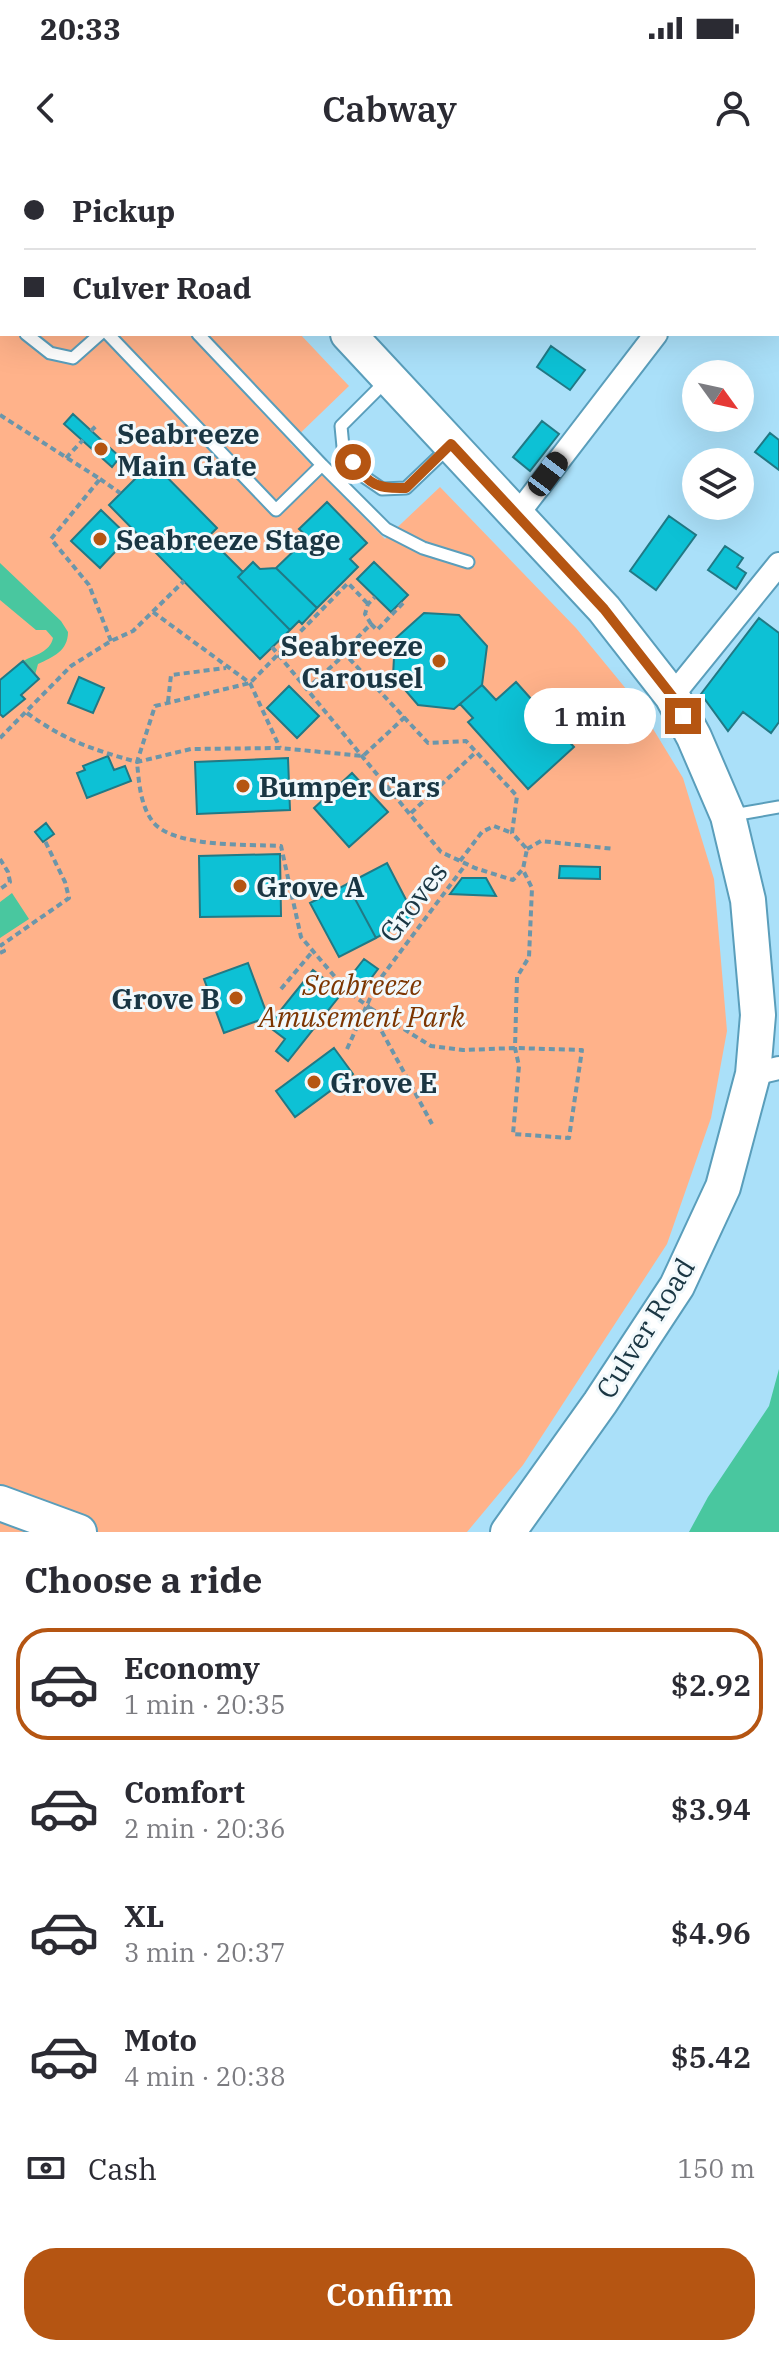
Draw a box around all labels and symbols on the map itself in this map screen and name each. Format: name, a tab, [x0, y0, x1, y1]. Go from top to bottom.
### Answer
north arrow	[682, 360, 754, 432]
place label: Seabreeze Main Gate	[117, 415, 260, 484]
marker: Seabreeze Main Gate	[92, 440, 110, 458]
route start	[335, 444, 371, 480]
car	[524, 448, 572, 500]
place label: Seabreeze Stage	[116, 521, 341, 558]
marker: Seabreeze Stage	[91, 530, 109, 548]
place label: Seabreeze Carousel	[280, 627, 423, 696]
marker: Seabreeze Carousel	[430, 652, 448, 670]
callout: 1 min	[523, 688, 655, 744]
route end	[665, 698, 701, 734]
place label: Bumper Cars	[259, 768, 440, 805]
marker: Bumper Cars	[234, 777, 252, 795]
street label: Groves	[371, 854, 455, 950]
place label: Grove A	[256, 868, 365, 905]
marker: Grove A	[231, 877, 249, 895]
park label: Seabreeze Amusement Park	[257, 966, 465, 1035]
place label: Grove B	[111, 980, 220, 1017]
marker: Grove B	[227, 989, 245, 1007]
place label: Grove E	[330, 1064, 438, 1101]
marker: Grove E	[305, 1073, 323, 1091]
street label: Culver Road	[587, 1251, 703, 1405]

